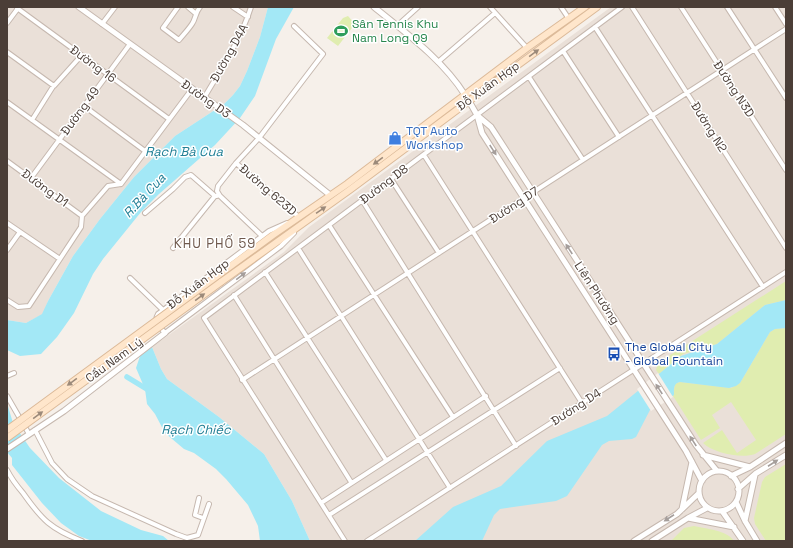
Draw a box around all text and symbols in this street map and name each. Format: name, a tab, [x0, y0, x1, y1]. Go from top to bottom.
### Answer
place label: Sân Tennis Khu Nam Long Q9	[352, 16, 438, 46]
street label: Đường D4A	[206, 21, 252, 85]
sports icon: Sân Tennis Khu Nam Long Q9	[333, 23, 349, 39]
street label: Đường 16	[67, 42, 119, 86]
one-way arrow	[529, 49, 539, 57]
street label: Đỗ Xuân Hợp	[453, 58, 523, 114]
street label: Đường N3D	[710, 58, 758, 120]
street label: Đường D3	[178, 76, 234, 122]
street label: Đường 49	[57, 84, 103, 138]
street label: Đường N2	[687, 99, 731, 155]
place label: TQT Auto Workshop	[406, 123, 464, 153]
shop icon: TQT Auto Workshop	[387, 130, 403, 146]
water label: Rạch Bà Cua	[145, 143, 223, 160]
one-way arrow	[490, 144, 497, 156]
one-way arrow	[373, 157, 384, 165]
street label: Đường 623D	[236, 161, 300, 219]
street label: Đường D8	[357, 161, 411, 207]
street label: Đường D1	[18, 166, 72, 210]
water label: R.Bà Cua	[120, 169, 170, 221]
street label: Đường D7	[486, 183, 542, 227]
one-way arrow	[316, 206, 327, 214]
district label: KHU PHỐ 59	[174, 234, 256, 252]
one-way arrow	[565, 244, 573, 254]
street label: Đỗ Xuân Hợp	[164, 255, 233, 313]
street label: Liên Phường	[571, 259, 623, 327]
one-way arrow	[235, 272, 246, 281]
one-way arrow	[195, 293, 205, 301]
street label: Cầu Nam Lý	[82, 334, 146, 386]
place label: The Global City - Global Fountain	[625, 339, 723, 369]
bus stop icon: The Global City - Global Fountain	[606, 346, 622, 362]
one-way arrow	[67, 378, 78, 386]
one-way arrow	[655, 384, 663, 394]
street label: Đường D4	[548, 385, 605, 429]
one-way arrow	[33, 411, 44, 419]
water label: Rạch Chiếc	[161, 421, 232, 438]
one-way arrow	[689, 436, 697, 446]
one-way arrow	[768, 459, 778, 467]
one-way arrow	[663, 515, 675, 522]

